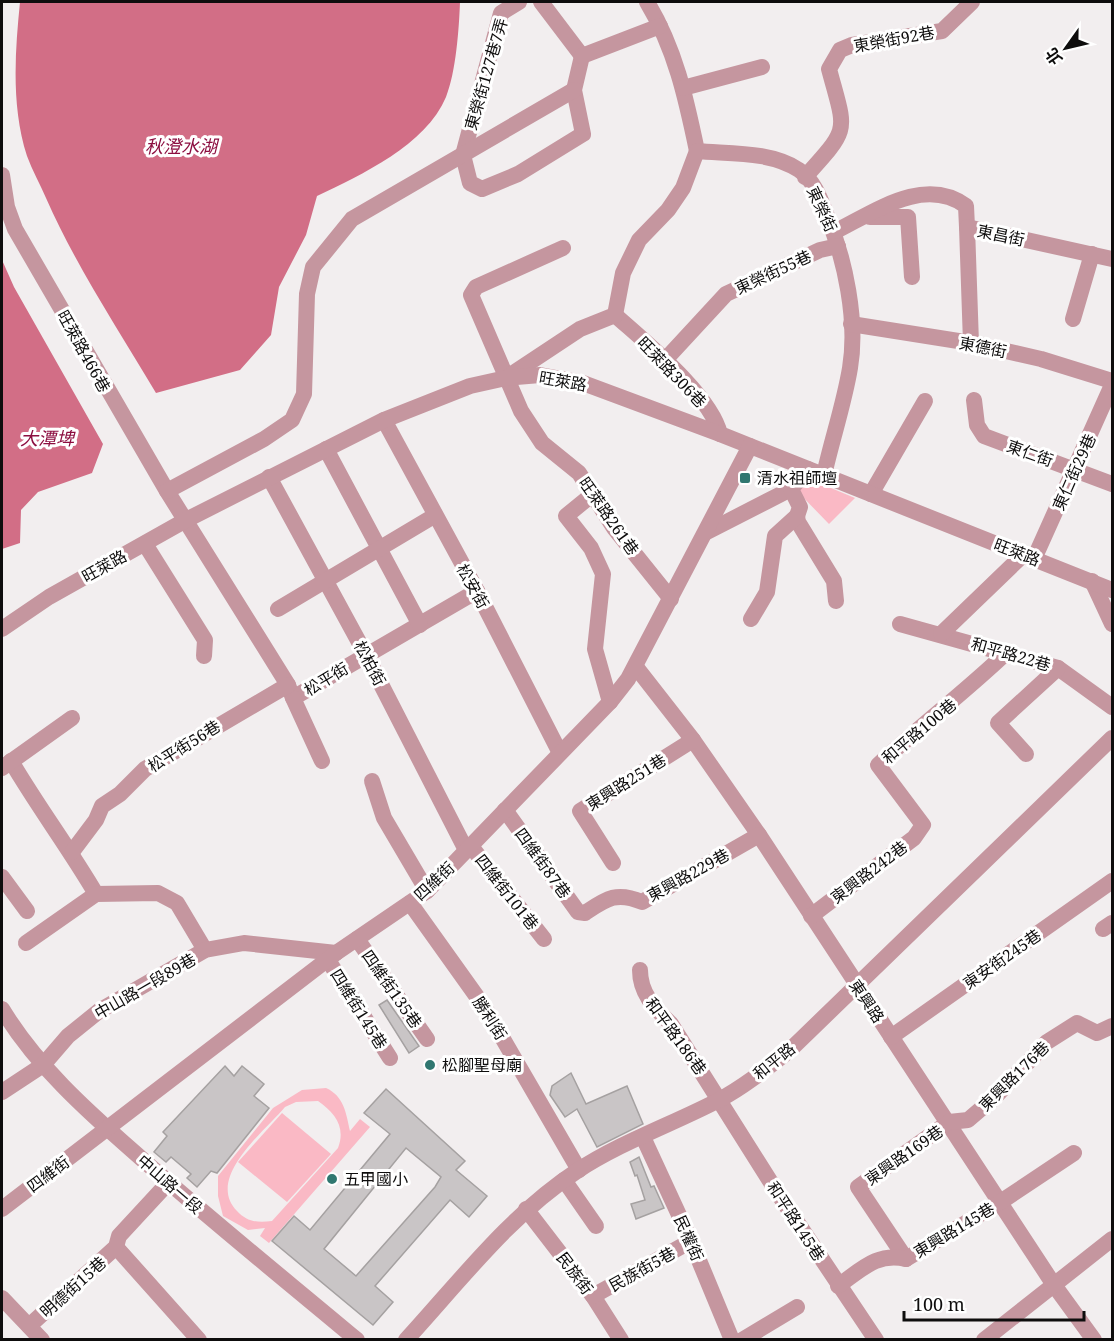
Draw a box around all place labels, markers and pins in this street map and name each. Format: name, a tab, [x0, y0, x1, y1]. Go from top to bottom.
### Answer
place label: 清水祖師壇	[757, 467, 837, 489]
marker: 清水祖師壇	[738, 471, 752, 485]
place label: 松腳聖母廟	[442, 1054, 522, 1076]
marker: 松腳聖母廟	[423, 1058, 437, 1072]
place label: 五甲國小	[344, 1168, 408, 1190]
marker: 五甲國小	[325, 1172, 339, 1186]

